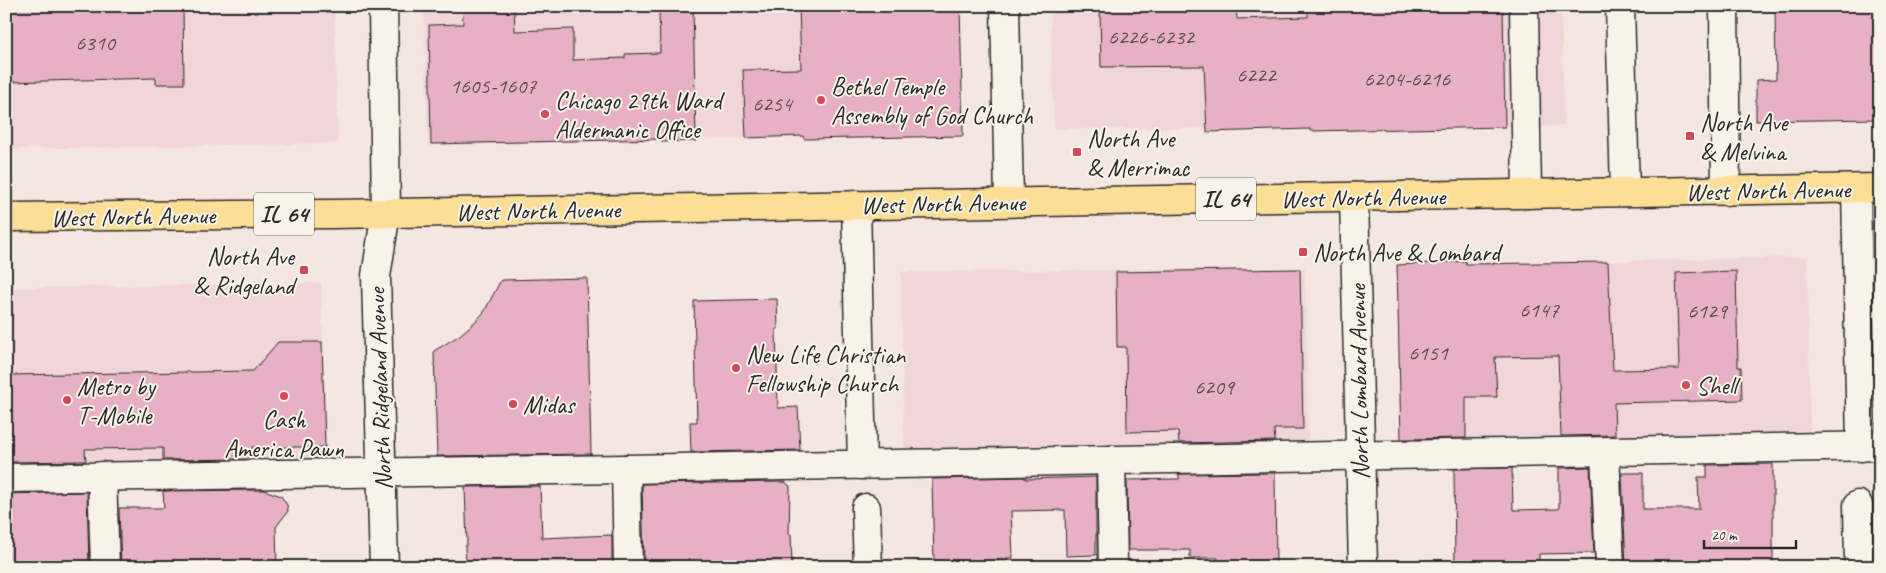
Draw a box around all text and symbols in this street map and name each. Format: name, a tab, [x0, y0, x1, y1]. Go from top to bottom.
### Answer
house number: 6226-6232	[1108, 23, 1196, 51]
house number: 6310	[75, 29, 117, 57]
house number: 6222	[1236, 61, 1278, 89]
house number: 6204-6216	[1364, 65, 1451, 93]
place label: Bethel Temple Assembly of God Church	[831, 71, 1034, 132]
house number: 1605-1607	[450, 72, 537, 100]
place label: Chicago 29th Ward Aldermanic Office	[555, 85, 726, 146]
house number: 6254	[752, 90, 794, 118]
marker: Bethel Temple Assembly of God Church	[815, 94, 827, 106]
place label: North Ave & Melvina	[1700, 107, 1789, 168]
marker: Chicago 29th Ward Aldermanic Office	[539, 108, 551, 120]
place label: North Ave & Merrimac	[1087, 123, 1190, 184]
marker: North Ave & Melvina	[1684, 130, 1696, 142]
marker: North Ave & Merrimac	[1071, 146, 1083, 158]
street label: West North Avenue	[1686, 174, 1852, 208]
road number: IL 64	[1196, 178, 1256, 220]
street label: West North Avenue	[1281, 181, 1447, 215]
street label: West North Avenue	[861, 187, 1027, 221]
road number: IL 64	[254, 192, 314, 235]
street label: West North Avenue	[456, 194, 622, 228]
street label: West North Avenue	[51, 200, 217, 234]
place label: North Ave & Lombard	[1313, 237, 1504, 269]
place label: North Ave & Ridgeland	[193, 241, 298, 302]
marker: North Ave & Lombard	[1297, 246, 1309, 258]
marker: North Ave & Ridgeland	[298, 264, 310, 276]
street label: North Lombard Avenue	[1341, 282, 1377, 480]
street label: North Ridgeland Avenue	[360, 285, 400, 491]
house number: 6147	[1519, 296, 1560, 324]
house number: 6129	[1687, 297, 1729, 325]
place label: New Life Christian Fellowship Church	[746, 339, 906, 400]
house number: 6151	[1408, 339, 1449, 367]
marker: New Life Christian Fellowship Church	[730, 362, 742, 374]
place label: Shell	[1696, 370, 1742, 402]
place label: Metro by T-Mobile	[77, 371, 157, 432]
house number: 6209	[1194, 373, 1236, 401]
marker: Shell	[1680, 379, 1692, 391]
place label: Midas	[523, 389, 577, 421]
marker: Cash America Pawn	[278, 390, 290, 402]
marker: Metro by T-Mobile	[61, 394, 73, 406]
marker: Midas	[507, 398, 519, 410]
place label: Cash America Pawn	[224, 404, 344, 465]
scale bar	[1704, 518, 1796, 550]
text: 20 m	[1711, 526, 1738, 545]

